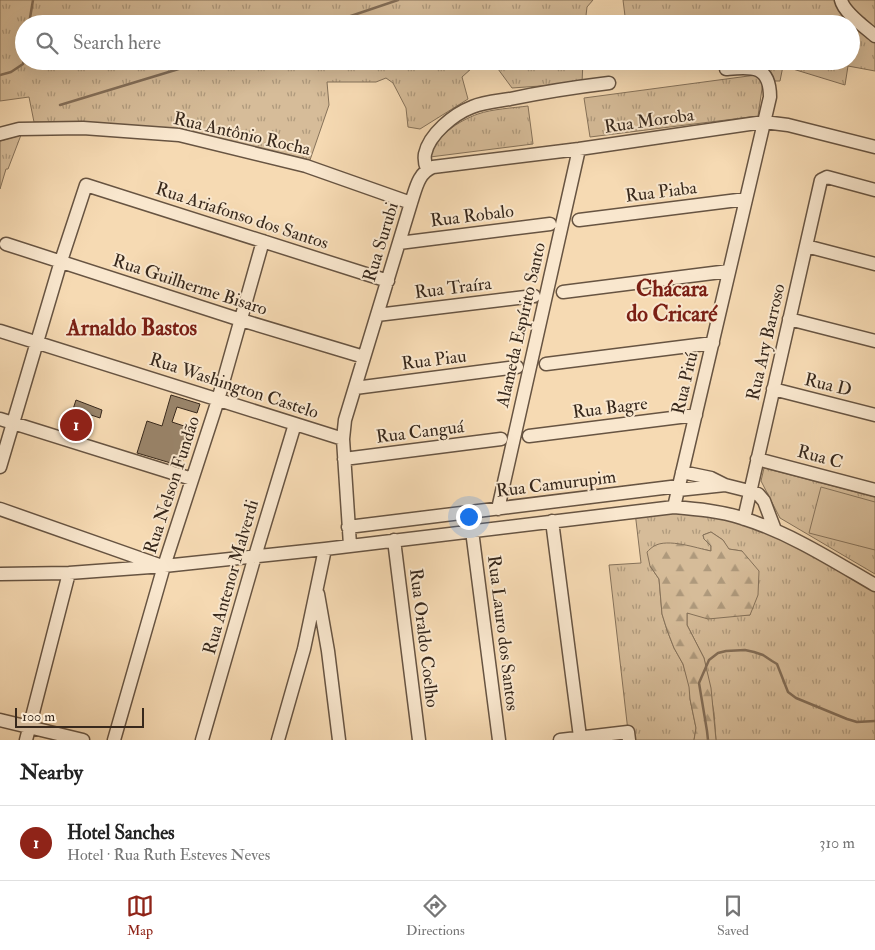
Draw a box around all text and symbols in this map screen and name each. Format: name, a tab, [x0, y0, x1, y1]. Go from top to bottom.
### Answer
search box	[15, 15, 860, 70]
icon: search	[33, 29, 61, 57]
text: Search here	[73, 31, 161, 55]
street label: Rua Moroba	[603, 103, 696, 139]
street label: Rua Antônio Rocha	[171, 107, 313, 161]
street label: Rua Piaba	[624, 176, 699, 208]
street label: Rua Ariafonso dos Santos	[153, 177, 331, 255]
street label: Rua Surubi	[358, 199, 404, 285]
street label: Rua Robalo	[429, 199, 515, 233]
street label: Alameda Espírito Santo	[491, 240, 551, 411]
street label: Rua Guilherme Bisaro	[110, 249, 271, 321]
street label: Rua Traíra	[413, 272, 494, 304]
district label: Chácara do Cricaré	[626, 275, 718, 328]
street label: Rua Ary Barroso	[741, 281, 791, 403]
district label: Arnaldo Bastos	[66, 314, 198, 342]
street label: Rua Piau	[400, 345, 468, 375]
street label: Rua Washington Castelo	[146, 348, 322, 424]
street label: Rua Pitú	[667, 349, 703, 417]
street label: Rua D	[802, 368, 854, 402]
street label: Rua Bagre	[571, 392, 649, 424]
pin: 1	[60, 406, 92, 444]
street label: Rua Nelson Fundão	[139, 413, 205, 557]
street label: Rua Canguá	[375, 415, 466, 449]
street label: Rua C	[795, 440, 845, 474]
street label: Rua Camurupim	[495, 465, 617, 503]
street label: Rua Antenor Malverdi	[198, 497, 264, 657]
your location	[456, 504, 482, 530]
street label: Rua Lauro dos Santos	[482, 554, 524, 712]
street label: Rua Oraldo Coelho	[404, 567, 444, 709]
scale bar	[15, 705, 144, 728]
text: 100 m	[22, 708, 55, 725]
text: Nearby	[20, 759, 83, 786]
text: Hotel Sanches	[67, 821, 175, 845]
text: 1	[33, 833, 39, 853]
text: 310 m	[819, 833, 855, 853]
text: Hotel · Rua Ruth Esteves Neves	[67, 845, 270, 865]
tab: Map	[126, 892, 154, 939]
tab: Directions	[406, 892, 465, 939]
tab: Saved	[717, 892, 749, 939]

